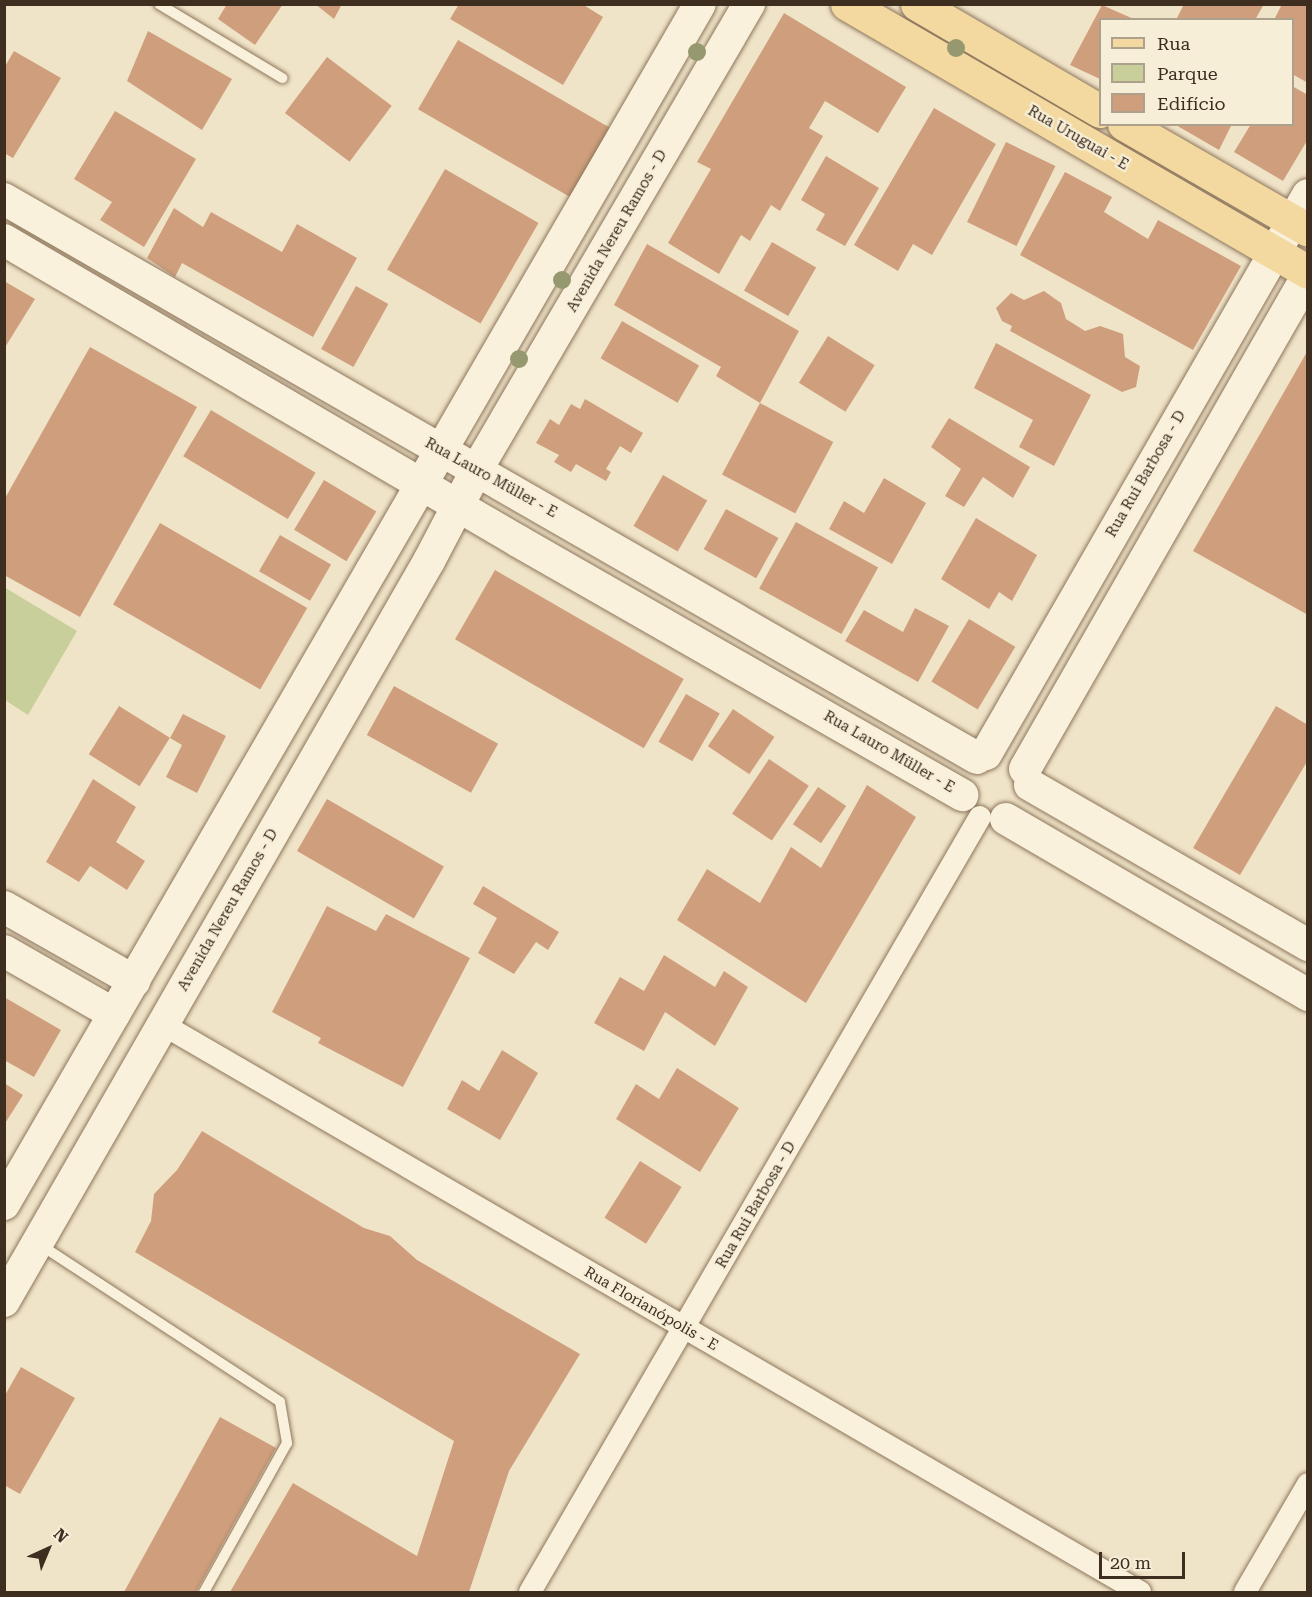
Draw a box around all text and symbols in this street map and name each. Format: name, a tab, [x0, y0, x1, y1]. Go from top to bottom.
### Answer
legend	[1099, 18, 1294, 126]
text: Rua	[1157, 33, 1190, 54]
text: Parque	[1157, 63, 1218, 84]
text: Edifício	[1157, 93, 1225, 114]
street label: Rua Uruguai - E	[1024, 102, 1132, 174]
street label: Avenida Nereu Ramos - D	[563, 147, 671, 315]
street label: Rua Rui Barbosa - D	[1102, 407, 1190, 541]
street label: Rua Lauro Müller - E	[422, 434, 560, 522]
street label: Rua Lauro Müller - E	[820, 707, 958, 797]
street label: Avenida Nereu Ramos - D	[174, 826, 282, 994]
street label: Rua Rui Barbosa - D	[712, 1138, 800, 1272]
street label: Rua Florianópolis - E	[581, 1263, 721, 1355]
north arrow	[18, 1519, 78, 1579]
text: N	[50, 1525, 72, 1547]
scale bar	[1102, 1540, 1188, 1578]
text: 20 m	[1110, 1552, 1151, 1573]

